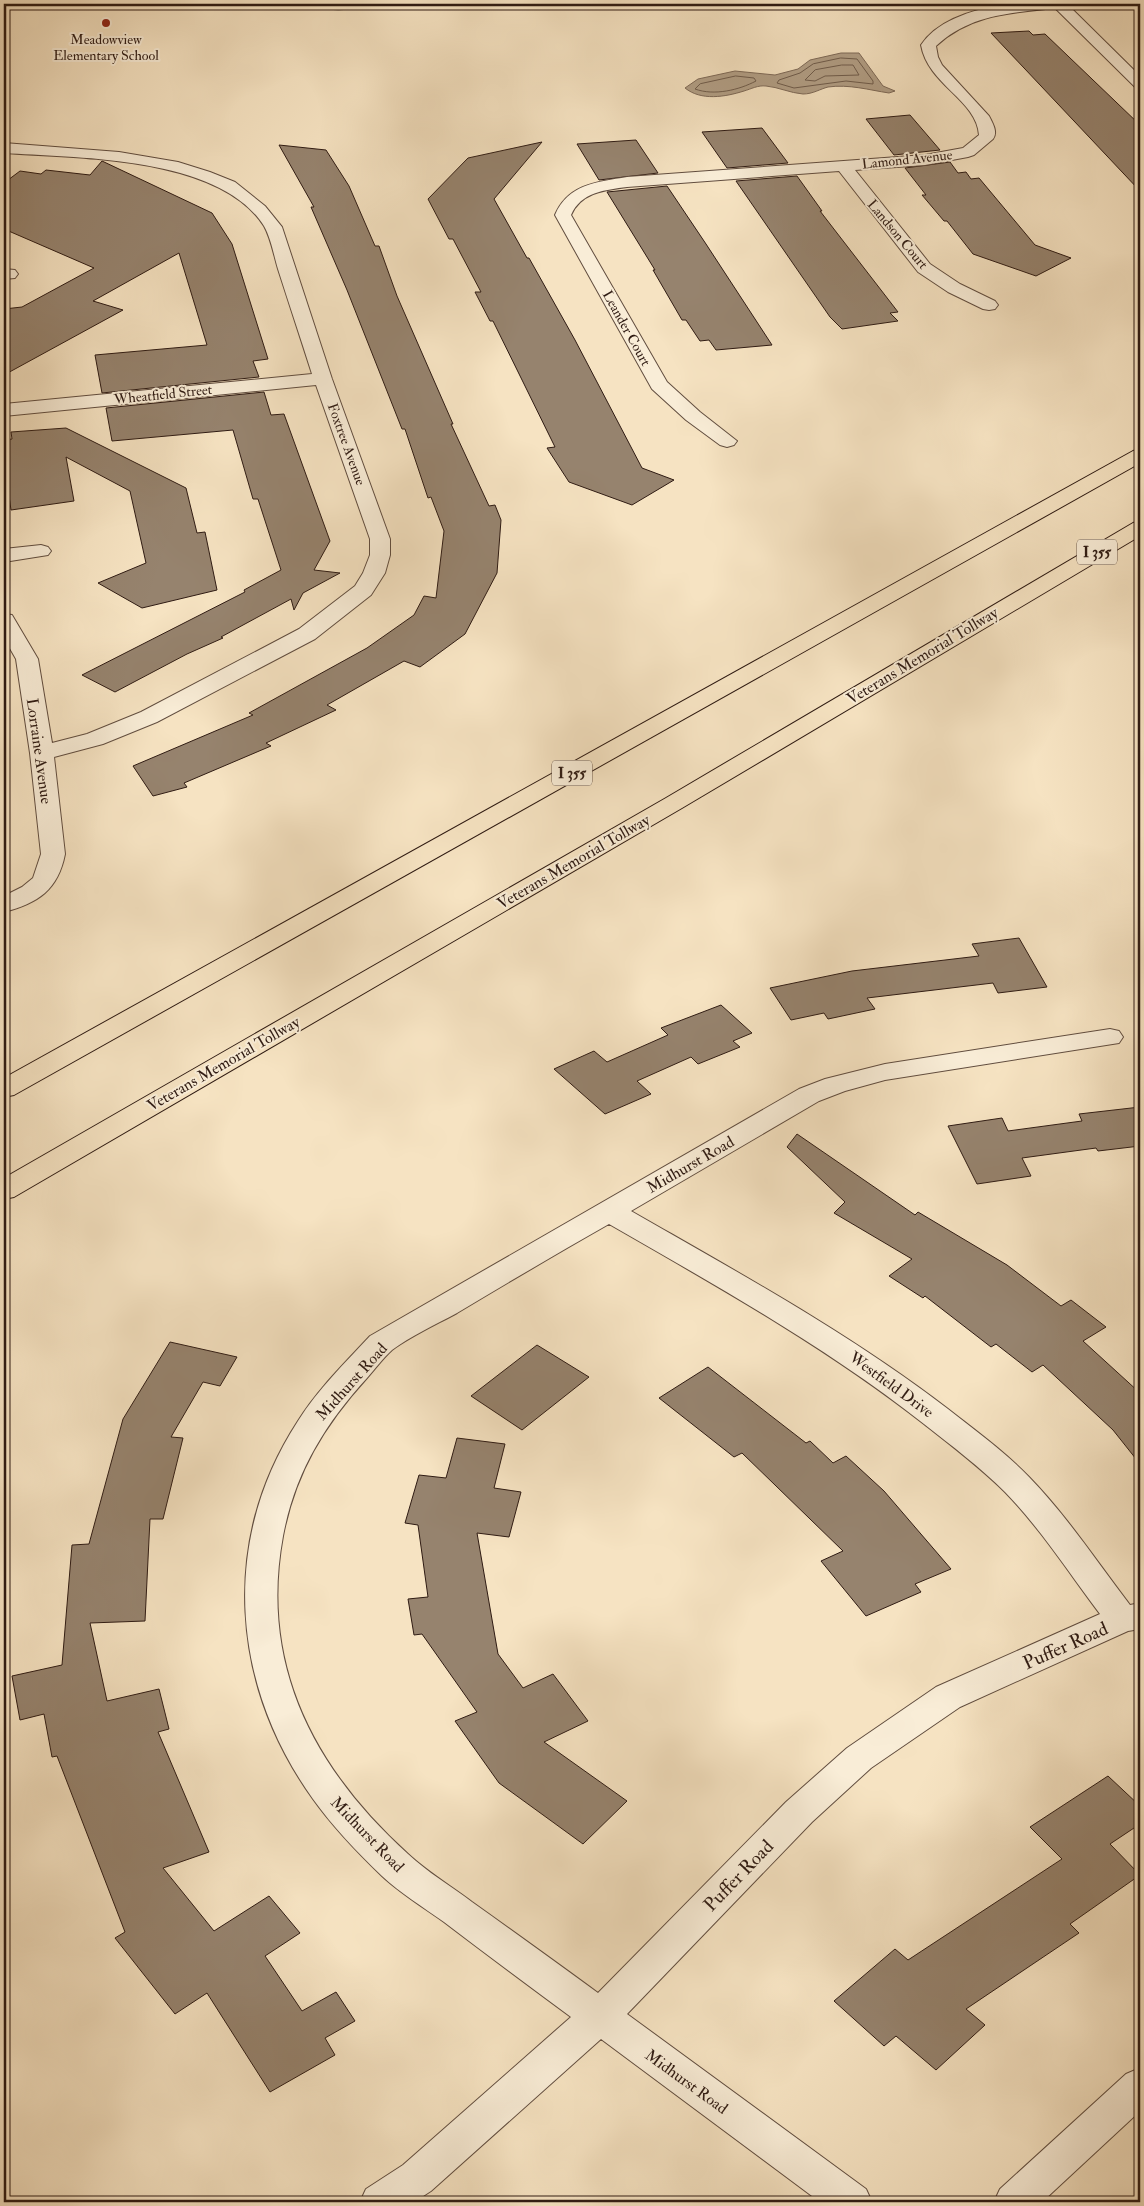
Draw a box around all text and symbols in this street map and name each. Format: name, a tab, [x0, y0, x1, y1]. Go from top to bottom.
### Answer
marker: Meadowview Elementary School	[100, 17, 112, 29]
place label: Meadowview Elementary School	[53, 31, 159, 65]
street label: Lamond Avenue	[861, 146, 953, 173]
street label: Landson Court	[864, 196, 932, 273]
street label: Leander Court	[599, 287, 655, 369]
street label: Wheatfield Street	[112, 381, 213, 408]
street label: Foxtree Avenue	[324, 401, 369, 488]
road number: I 355	[1077, 540, 1117, 564]
street label: Veterans Memorial Tollway	[843, 602, 1003, 709]
street label: Lorraine Avenue	[22, 697, 56, 806]
road number: I 355	[552, 760, 592, 786]
street label: Veterans Memorial Tollway	[493, 809, 654, 914]
street label: Veterans Memorial Tollway	[143, 1011, 304, 1116]
street label: Midhurst Road	[643, 1132, 738, 1198]
street label: Midhurst Road	[312, 1339, 392, 1425]
street label: Westfield Drive	[844, 1347, 938, 1422]
street label: Puffer Road	[1019, 1616, 1112, 1675]
street label: Midhurst Road	[326, 1793, 408, 1877]
street label: Puffer Road	[699, 1834, 779, 1917]
street label: Midhurst Road	[641, 2045, 732, 2119]

